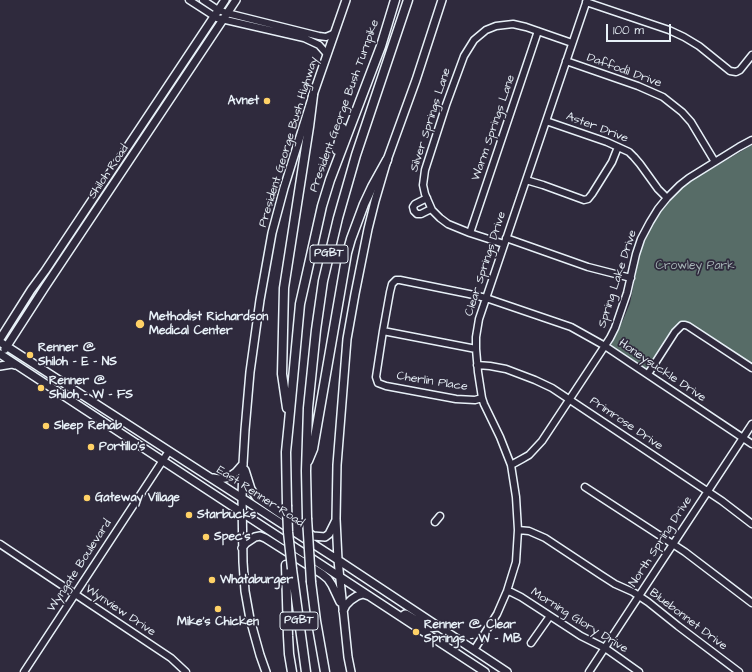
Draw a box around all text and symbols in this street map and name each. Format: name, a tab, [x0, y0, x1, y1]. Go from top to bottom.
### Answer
scale bar	[608, 16, 673, 42]
street label: President George Bush Turnpike	[307, 18, 383, 194]
text: 100 m	[613, 22, 644, 39]
street label: Daffodil Drive	[585, 51, 663, 91]
street label: President George Bush Highway	[256, 55, 322, 229]
street label: Silver Springs Lane	[407, 66, 455, 174]
street label: Warm Springs Lane	[469, 73, 519, 183]
place label: Avnet	[228, 94, 259, 108]
marker: Avnet	[262, 96, 272, 106]
street label: Aster Drive	[564, 110, 630, 146]
street label: Shiloh Road	[86, 142, 132, 202]
street label: Clear Springs Drive	[462, 210, 510, 318]
street label: Spring Lake Drive	[595, 228, 641, 330]
road number: PGBT	[310, 245, 348, 263]
park label: Crowley Park	[655, 259, 735, 273]
place label: Methodist Richardson Medical Center	[149, 310, 268, 338]
marker: Methodist Richardson Medical Center	[134, 318, 146, 330]
street label: Honeysuckle Drive	[616, 336, 708, 406]
place label: Renner @ Shiloh - E - NS	[38, 341, 117, 369]
marker: Renner @ Shiloh - E - NS	[25, 350, 35, 360]
street label: Cherlin Place	[395, 369, 469, 395]
place label: Renner @ Shiloh - W - FS	[49, 374, 133, 402]
marker: Renner @ Shiloh - W - FS	[36, 383, 46, 393]
street label: Primrose Drive	[587, 394, 665, 454]
place label: Sleep Rehab	[54, 419, 122, 433]
marker: Sleep Rehab	[41, 421, 51, 431]
place label: Portillo's	[99, 440, 145, 454]
marker: Portillo's	[86, 442, 96, 452]
street label: East Renner Road	[214, 463, 306, 531]
place label: Gateway Village	[95, 491, 180, 505]
marker: Gateway Village	[82, 493, 92, 503]
street label: North Spring Drive	[626, 494, 696, 590]
place label: Starbucks	[197, 508, 256, 522]
marker: Starbucks	[184, 510, 194, 520]
street label: Wyngate Boulevard	[45, 517, 115, 615]
place label: Spec's	[214, 530, 250, 544]
marker: Spec's	[201, 532, 211, 542]
place label: Whataburger	[220, 573, 293, 587]
marker: Whataburger	[207, 575, 217, 585]
street label: Wynview Drive	[82, 582, 158, 640]
street label: Morning Glory Drive	[528, 585, 630, 657]
street label: Bluebonnet Drive	[646, 586, 730, 654]
marker: Mike's Chicken	[213, 604, 223, 614]
road number: PGBT	[280, 612, 318, 630]
place label: Mike's Chicken	[177, 615, 259, 629]
place label: Renner @ Clear Springs - W - MB	[424, 618, 521, 646]
marker: Renner @ Clear Springs - W - MB	[411, 627, 421, 637]

